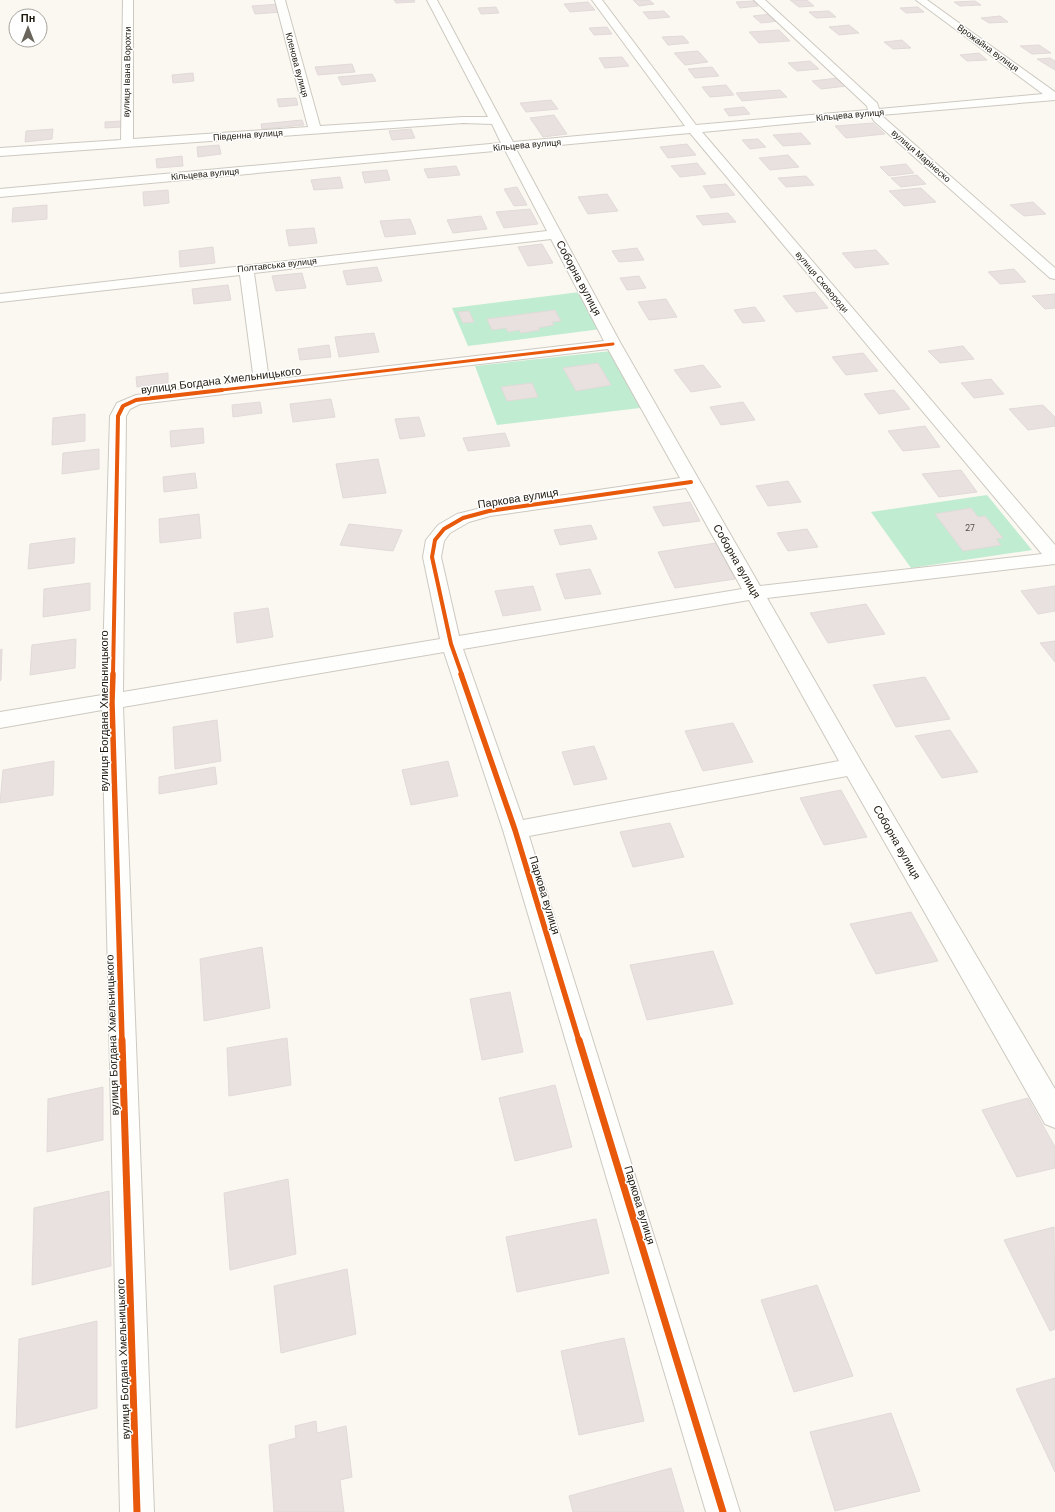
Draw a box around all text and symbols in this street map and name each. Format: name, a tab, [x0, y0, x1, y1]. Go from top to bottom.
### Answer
north arrow	[8, 8, 48, 48]
text: Пн	[21, 11, 35, 25]
street label: Врожайна вулиця	[955, 22, 1021, 75]
street label: вулиця Івана Ворохти	[120, 27, 134, 117]
street label: Кленова вулиця	[283, 31, 311, 99]
street label: Кільцева вулиця	[815, 106, 885, 124]
street label: Південна вулиця	[213, 127, 283, 143]
street label: вулиця Марінеско	[889, 127, 953, 185]
street label: Кільцева вулиця	[492, 136, 562, 154]
street label: Кільцева вулиця	[170, 165, 240, 183]
street label: Соборна вулиця	[553, 238, 605, 318]
street label: вулиця Сковороди	[793, 249, 851, 315]
street label: Полтавська вулиця	[237, 255, 318, 275]
street label: вулиця Богдана Хмельницького	[140, 363, 302, 397]
street label: Паркова вулиця	[477, 485, 559, 511]
street label: Соборна вулиця	[710, 521, 764, 601]
house number: 27	[965, 522, 975, 534]
street label: вулиця Богдана Хмельницького	[97, 630, 111, 792]
street label: Соборна вулиця	[870, 802, 924, 882]
street label: Паркова вулиця	[526, 854, 564, 936]
street label: вулиця Богдана Хмельницького	[102, 954, 122, 1116]
street label: Паркова вулиця	[621, 1164, 659, 1246]
street label: вулиця Богдана Хмельницького	[113, 1278, 133, 1440]

